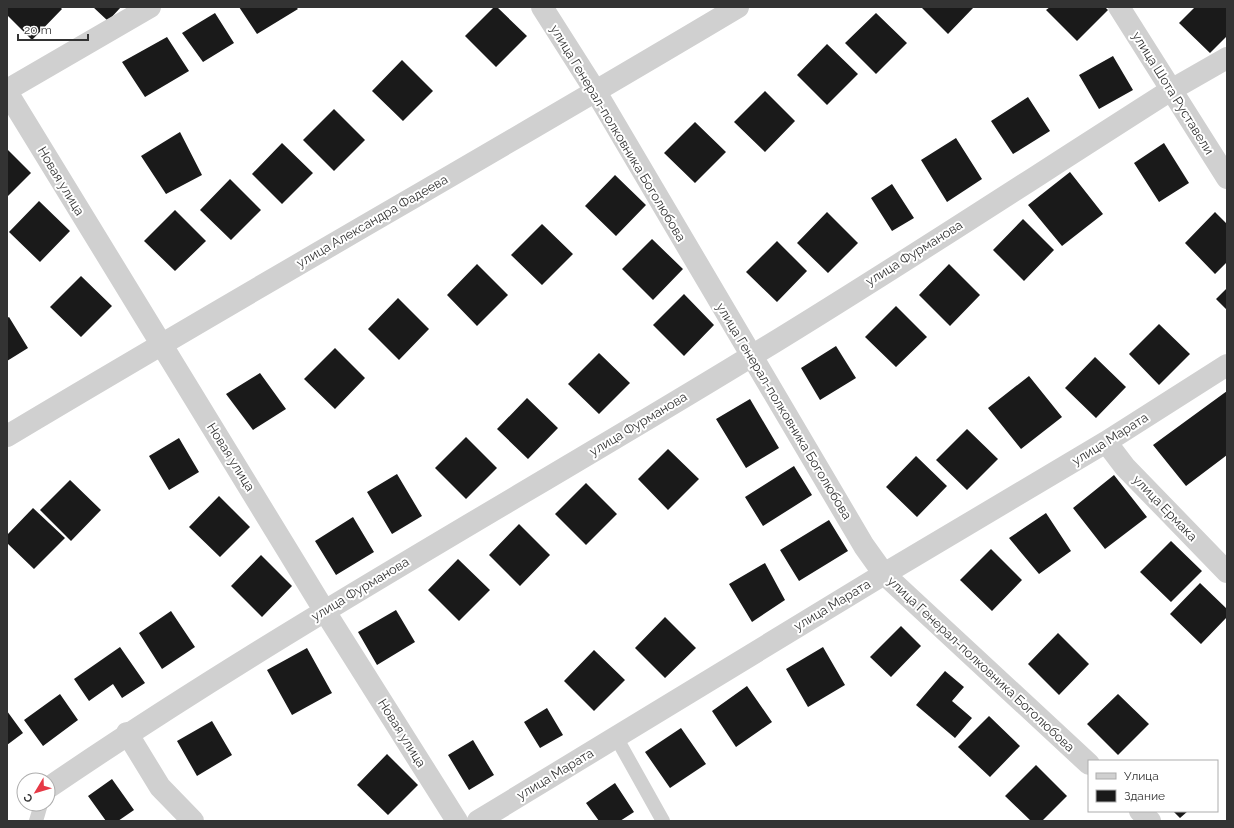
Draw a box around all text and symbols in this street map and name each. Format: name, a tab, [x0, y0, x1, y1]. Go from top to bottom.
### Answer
scale bar	[18, 16, 88, 42]
street label: улица Генерал-полковника Боголюбова	[547, 22, 689, 244]
text: 20 m	[24, 23, 52, 37]
street label: улица Шота Руставели	[1129, 29, 1217, 157]
street label: Новая улица	[35, 144, 87, 218]
street label: улица Александра Фадеева	[294, 171, 450, 271]
street label: улица Фурманова	[863, 217, 965, 289]
street label: улица Генерал-полковника Боголюбова	[713, 300, 855, 522]
street label: улица Фурманова	[586, 389, 690, 459]
street label: улица Марата	[1069, 410, 1151, 468]
street label: Новая улица	[204, 420, 258, 494]
street label: улица Ермака	[1130, 472, 1200, 544]
street label: улица Фурманова	[308, 554, 412, 624]
street label: улица Генерал-полковника Боголюбова	[884, 573, 1078, 755]
street label: улица Марата	[791, 576, 873, 634]
street label: Новая улица	[375, 696, 429, 770]
street label: улица Марата	[514, 745, 596, 803]
legend	[1088, 760, 1218, 812]
text: Улица	[1124, 769, 1159, 783]
north arrow	[16, 772, 56, 812]
text: Здание	[1124, 789, 1165, 803]
text: С	[21, 791, 36, 805]

